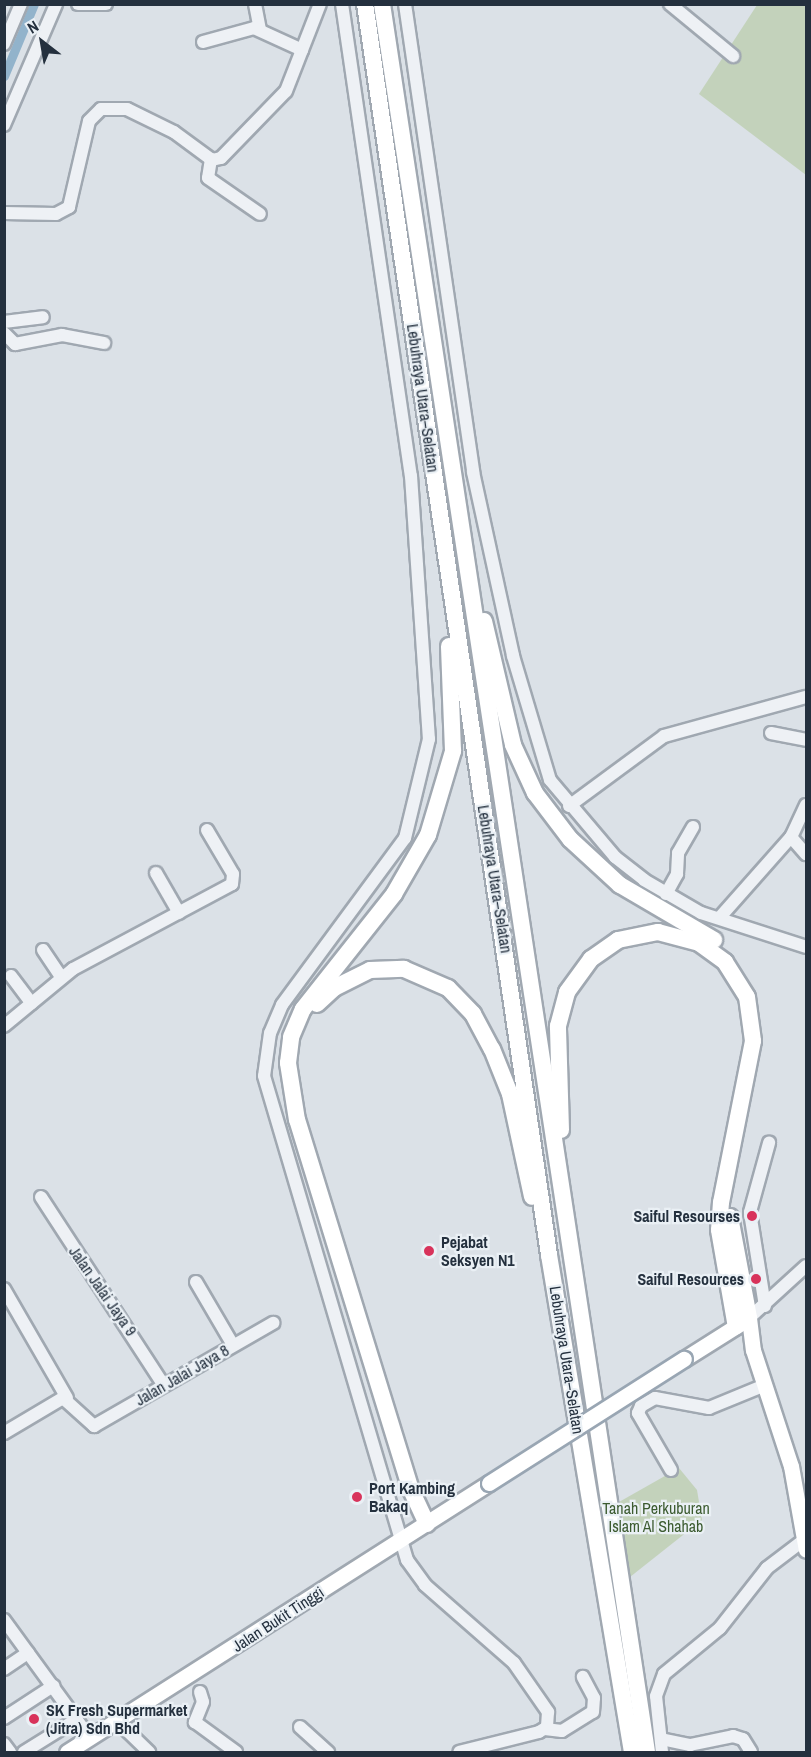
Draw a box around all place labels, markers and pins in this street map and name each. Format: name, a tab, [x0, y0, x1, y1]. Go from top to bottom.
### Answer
place label: Saiful Resourses	[634, 1206, 740, 1226]
marker: Saiful Resourses	[745, 1209, 759, 1223]
place label: Pejabat Seksyen N1	[441, 1232, 515, 1270]
marker: Pejabat Seksyen N1	[422, 1244, 436, 1258]
place label: Saiful Resources	[638, 1269, 744, 1289]
marker: Saiful Resources	[749, 1272, 763, 1286]
place label: Port Kambing Bakaq	[369, 1478, 455, 1516]
marker: Port Kambing Bakaq	[350, 1490, 364, 1504]
place label: SK Fresh Supermarket (Jitra) Sdn Bhd	[46, 1700, 187, 1738]
marker: SK Fresh Supermarket (Jitra) Sdn Bhd	[27, 1712, 41, 1726]

